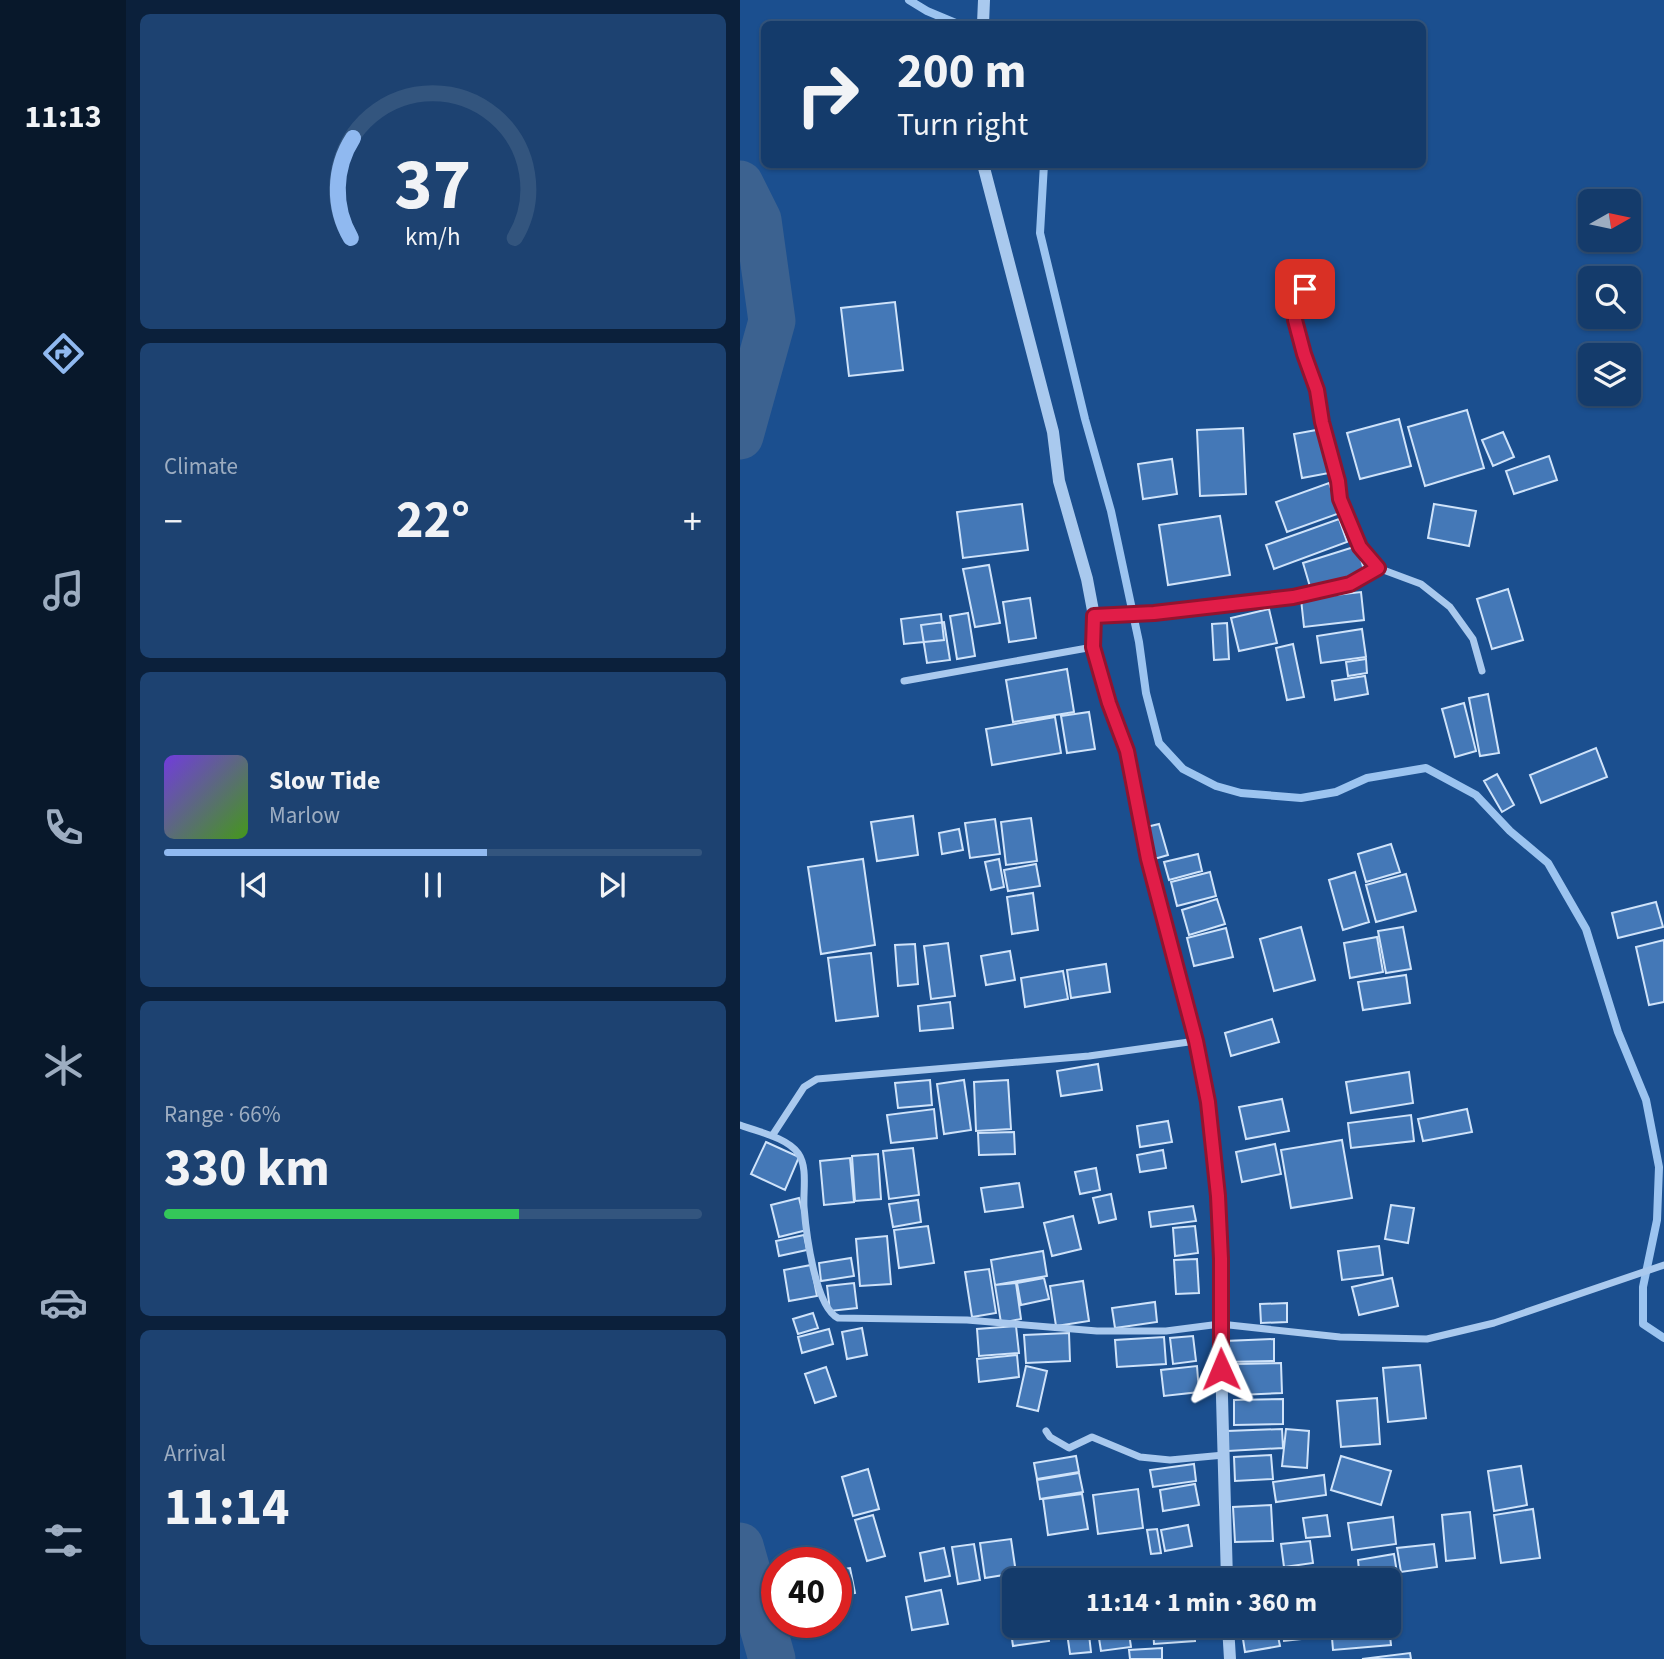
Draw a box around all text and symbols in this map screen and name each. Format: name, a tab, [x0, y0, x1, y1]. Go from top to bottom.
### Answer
text: 200 m	[897, 37, 1026, 107]
icon: right	[782, 49, 873, 140]
text: 11:13	[24, 94, 102, 140]
text: Turn right	[897, 102, 1028, 148]
text: 37	[395, 133, 471, 237]
north arrow	[1578, 189, 1641, 252]
map controls	[1578, 189, 1641, 406]
text: km/h	[405, 218, 461, 254]
pin	[1275, 259, 1335, 319]
button: search	[1578, 266, 1641, 329]
icon: arrive	[1286, 270, 1324, 308]
icon: directions	[39, 329, 88, 378]
button: layers	[1578, 343, 1641, 406]
text: Climate	[164, 450, 238, 483]
text: 22°	[396, 484, 470, 558]
text: −	[164, 495, 183, 549]
text: +	[683, 495, 702, 549]
icon: music	[39, 566, 88, 615]
text: Slow Tide	[269, 762, 380, 799]
text: Marlow	[269, 799, 340, 832]
icon: phone	[39, 803, 88, 852]
icon: previous	[235, 866, 273, 904]
icon: pause	[414, 866, 452, 904]
icon: next	[593, 866, 631, 904]
icon: climate	[39, 1041, 88, 1090]
text: Range · 66%	[164, 1098, 281, 1131]
text: 330 km	[164, 1132, 330, 1206]
icon: car	[39, 1278, 88, 1327]
position arrow	[1184, 1332, 1258, 1406]
text: Arrival	[164, 1437, 226, 1470]
text: 11:14	[164, 1471, 289, 1545]
icon: filters	[39, 1516, 88, 1565]
speed limit sign: 40	[761, 1547, 852, 1638]
text: 11:14 · 1 min · 360 m	[1086, 1584, 1317, 1621]

